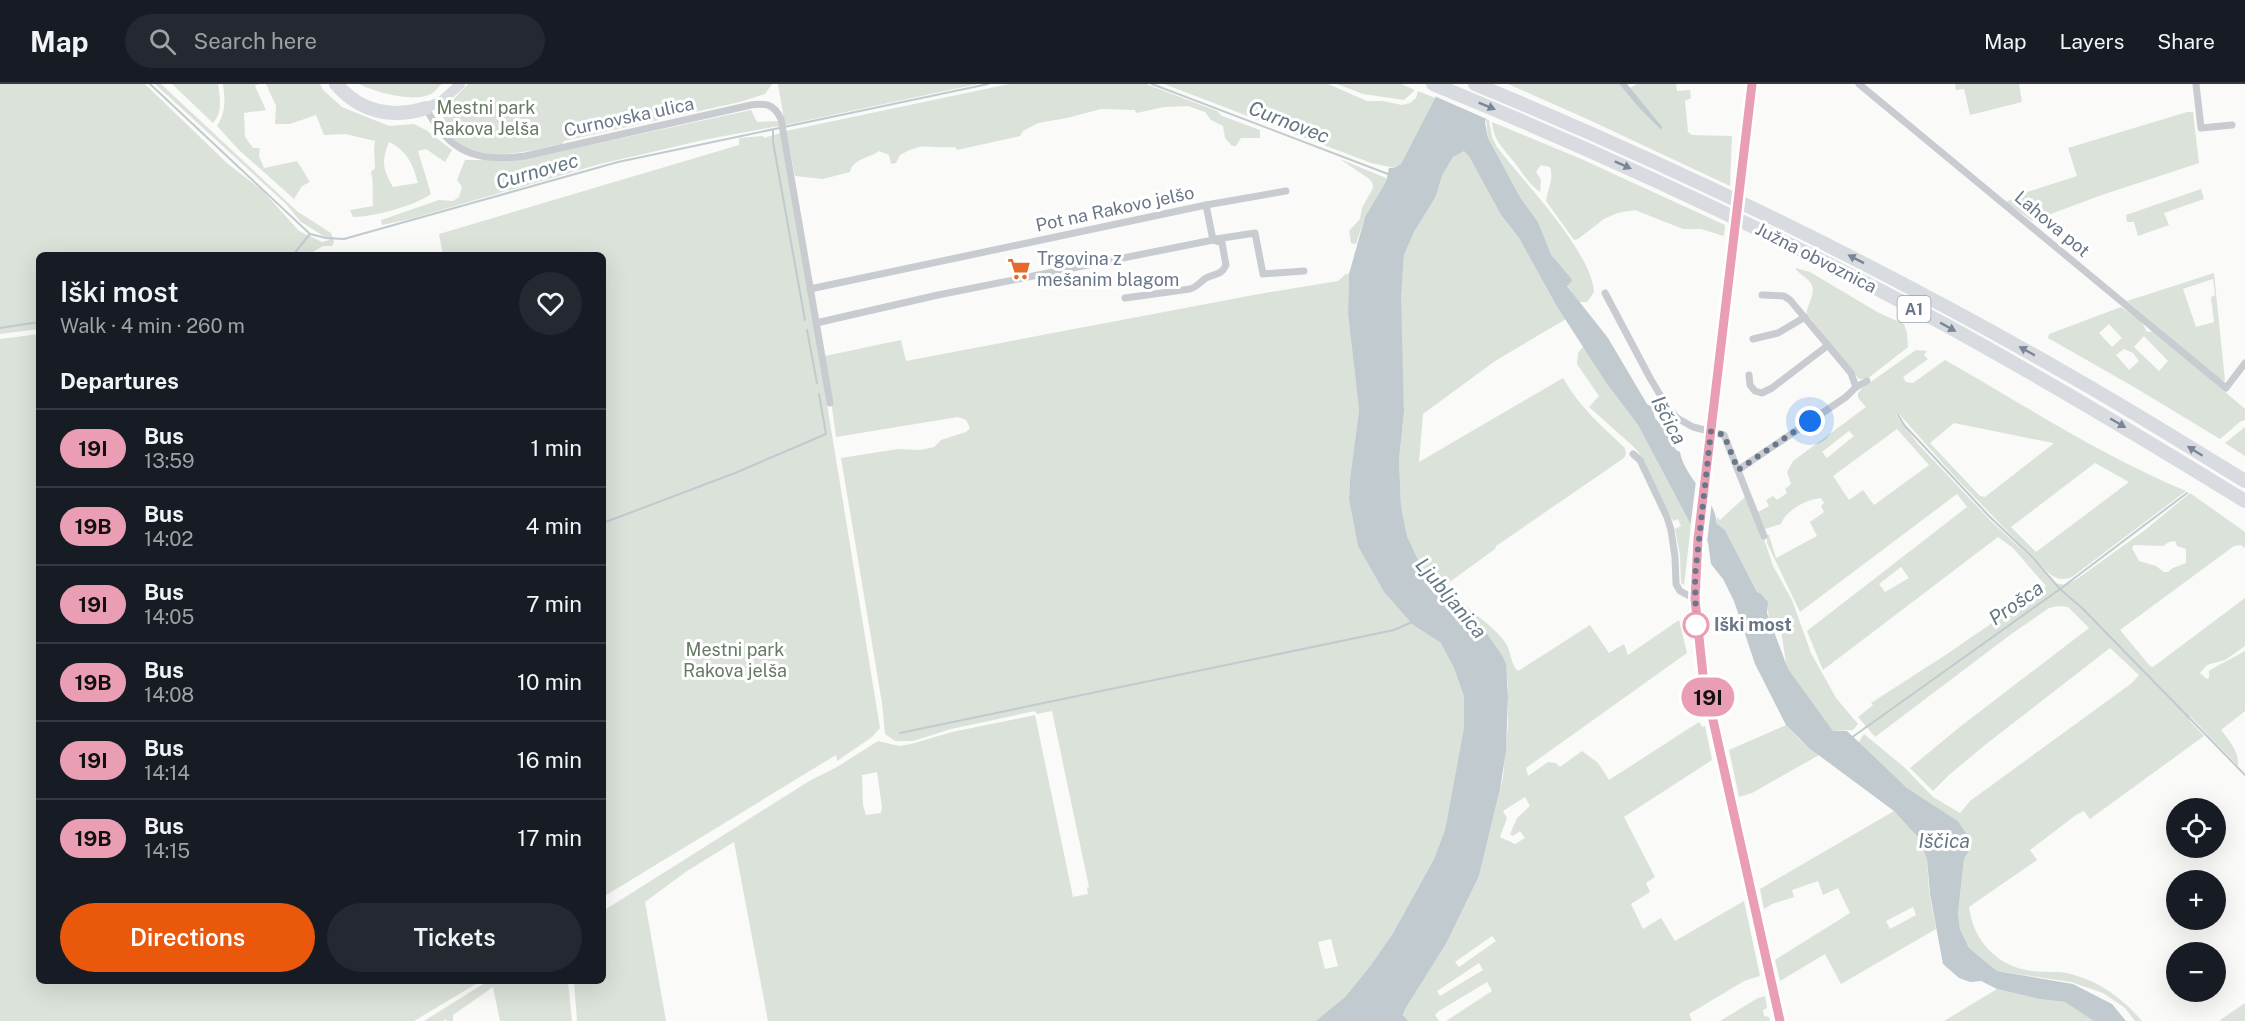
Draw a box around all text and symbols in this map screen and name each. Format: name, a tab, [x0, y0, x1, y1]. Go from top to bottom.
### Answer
search box	[125, 14, 545, 68]
text: Map	[30, 25, 89, 58]
icon: search	[146, 25, 179, 58]
text: Search here	[194, 28, 317, 54]
text: Map	[1984, 29, 2027, 54]
text: Layers	[2060, 29, 2124, 54]
text: Share	[2157, 29, 2215, 54]
street label: Curnovska ulica	[562, 92, 696, 141]
water label: Curnovec	[1245, 96, 1333, 148]
park label: Mestni park Rakova Jelša	[433, 97, 539, 139]
one-way arrow	[1478, 102, 1496, 111]
water label: Curnovec	[493, 148, 581, 194]
one-way arrow	[1615, 161, 1632, 170]
street label: Pot na Rakovo jelšo	[1034, 181, 1196, 236]
street label: Lahova pot	[2011, 186, 2094, 261]
street label: Južna obvoznica	[1752, 218, 1880, 297]
place label: Trgovina z mešanim blagom	[1037, 248, 1179, 290]
one-way arrow	[1847, 254, 1864, 264]
supermarket icon: Trgovina z mešanim blagom	[1006, 256, 1032, 282]
button: heart	[519, 272, 582, 335]
text: Iški most	[60, 275, 179, 308]
road number: A1	[1898, 296, 1930, 322]
text: Walk · 4 min · 260 m	[60, 314, 245, 338]
one-way arrow	[1940, 322, 1957, 332]
one-way arrow	[2019, 346, 2036, 356]
text: Departures	[60, 368, 179, 394]
water label: Iščica	[1646, 392, 1692, 448]
your location	[1795, 406, 1825, 436]
one-way arrow	[2110, 418, 2127, 428]
text: Bus	[144, 423, 184, 449]
text: 1 min	[530, 435, 582, 461]
text: 19I	[78, 436, 108, 461]
one-way arrow	[2187, 445, 2203, 456]
text: 13:59	[144, 449, 195, 473]
text: Bus	[144, 501, 184, 527]
text: 4 min	[526, 513, 582, 539]
text: 19B	[74, 514, 112, 539]
text: 14:02	[144, 527, 193, 551]
water label: Ljubljanica	[1410, 553, 1492, 643]
water label: Prošca	[1984, 576, 2048, 630]
text: Bus	[144, 579, 184, 605]
text: 7 min	[526, 591, 582, 617]
text: 19I	[78, 592, 108, 617]
text: 14:05	[144, 605, 194, 629]
marker: Iški most	[1683, 612, 1709, 638]
place label: Iški most	[1714, 614, 1792, 635]
park label: Mestni park Rakova jelša	[683, 639, 787, 681]
text: Bus	[144, 657, 184, 683]
text: 10 min	[517, 669, 582, 695]
text: 19B	[74, 670, 112, 695]
line badge: 19I	[1674, 678, 1742, 716]
text: 14:08	[144, 683, 194, 707]
text: 19I	[1693, 685, 1723, 710]
text: Bus	[144, 735, 184, 761]
text: 16 min	[517, 747, 582, 773]
text: 19I	[78, 748, 108, 773]
text: 14:14	[144, 761, 190, 785]
map controls	[2166, 798, 2226, 1002]
button: locate	[2166, 798, 2226, 858]
text: Bus	[144, 813, 184, 839]
text: 17 min	[517, 825, 582, 851]
text: 19B	[74, 826, 112, 851]
water label: Iščica	[1918, 829, 1970, 853]
text: 14:15	[144, 839, 190, 863]
button: +	[2166, 870, 2226, 930]
button: Directions	[60, 903, 315, 972]
button: Tickets	[327, 903, 582, 972]
button: −	[2166, 942, 2226, 1002]

